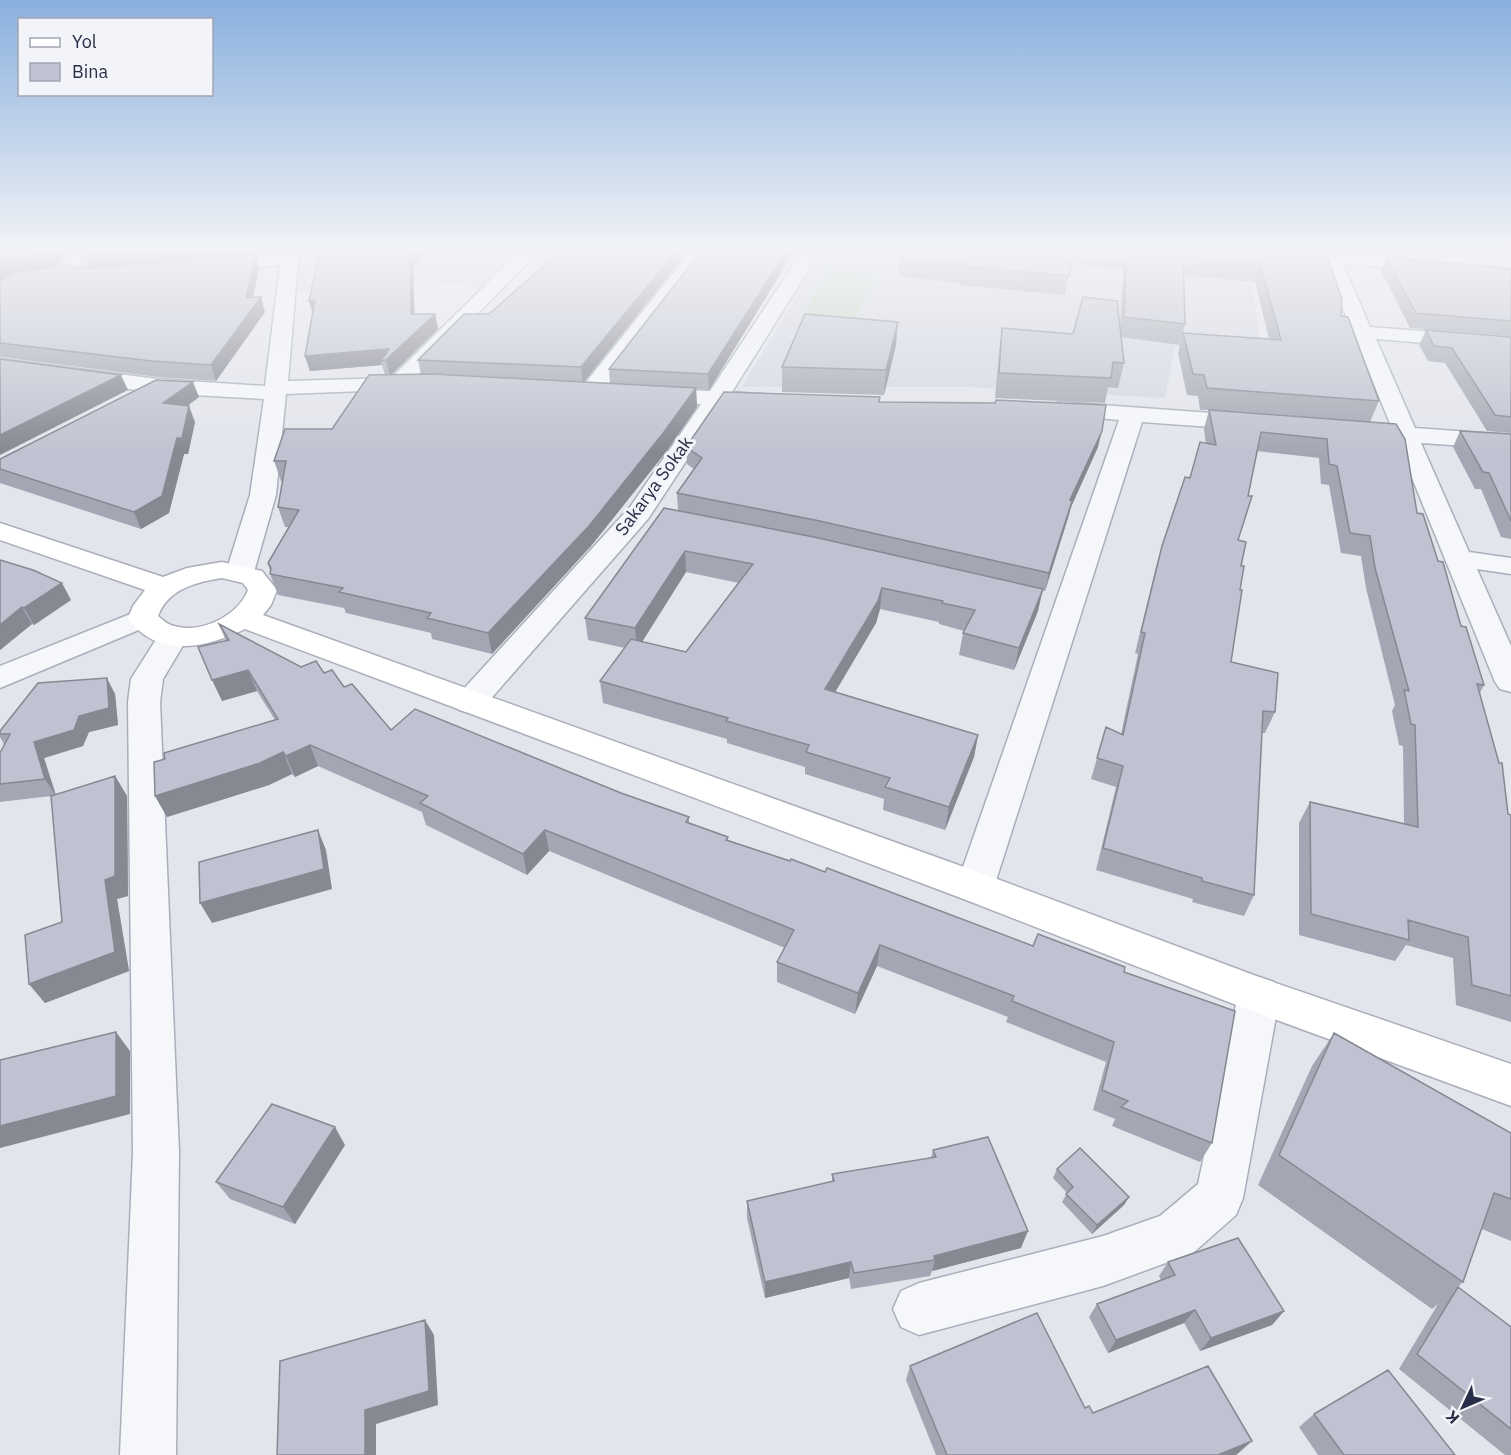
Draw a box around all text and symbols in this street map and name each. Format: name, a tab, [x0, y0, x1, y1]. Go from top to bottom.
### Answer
legend	[18, 18, 213, 96]
text: Yol	[72, 30, 97, 53]
text: Bina	[72, 60, 108, 83]
street label: Sakarya Sokak	[610, 431, 698, 540]
north arrow	[1433, 1377, 1493, 1437]
text: K	[1441, 1406, 1463, 1428]

